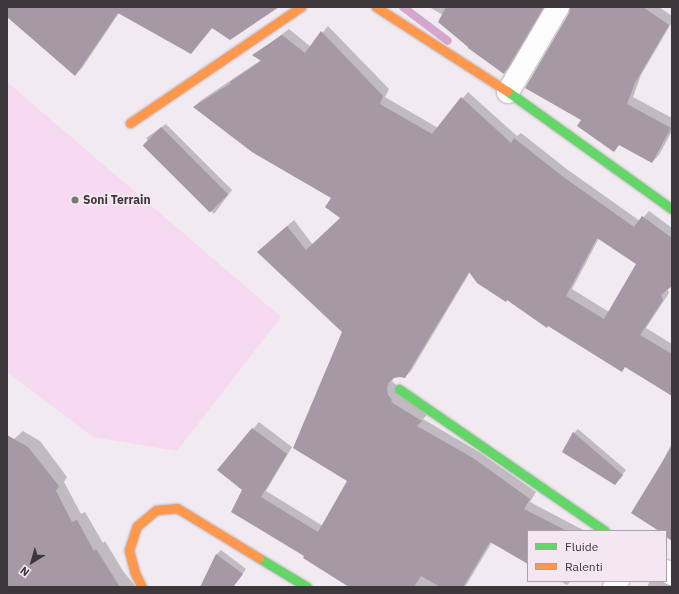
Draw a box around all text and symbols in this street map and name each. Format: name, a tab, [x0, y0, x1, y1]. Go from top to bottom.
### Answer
place label: Soni Terrain	[83, 193, 151, 207]
marker: Soni Terrain	[70, 195, 80, 205]
legend	[527, 530, 667, 582]
text: Fluide	[565, 539, 598, 554]
north arrow	[12, 542, 52, 582]
text: Ralenti	[565, 559, 603, 574]
text: N	[17, 564, 32, 580]

